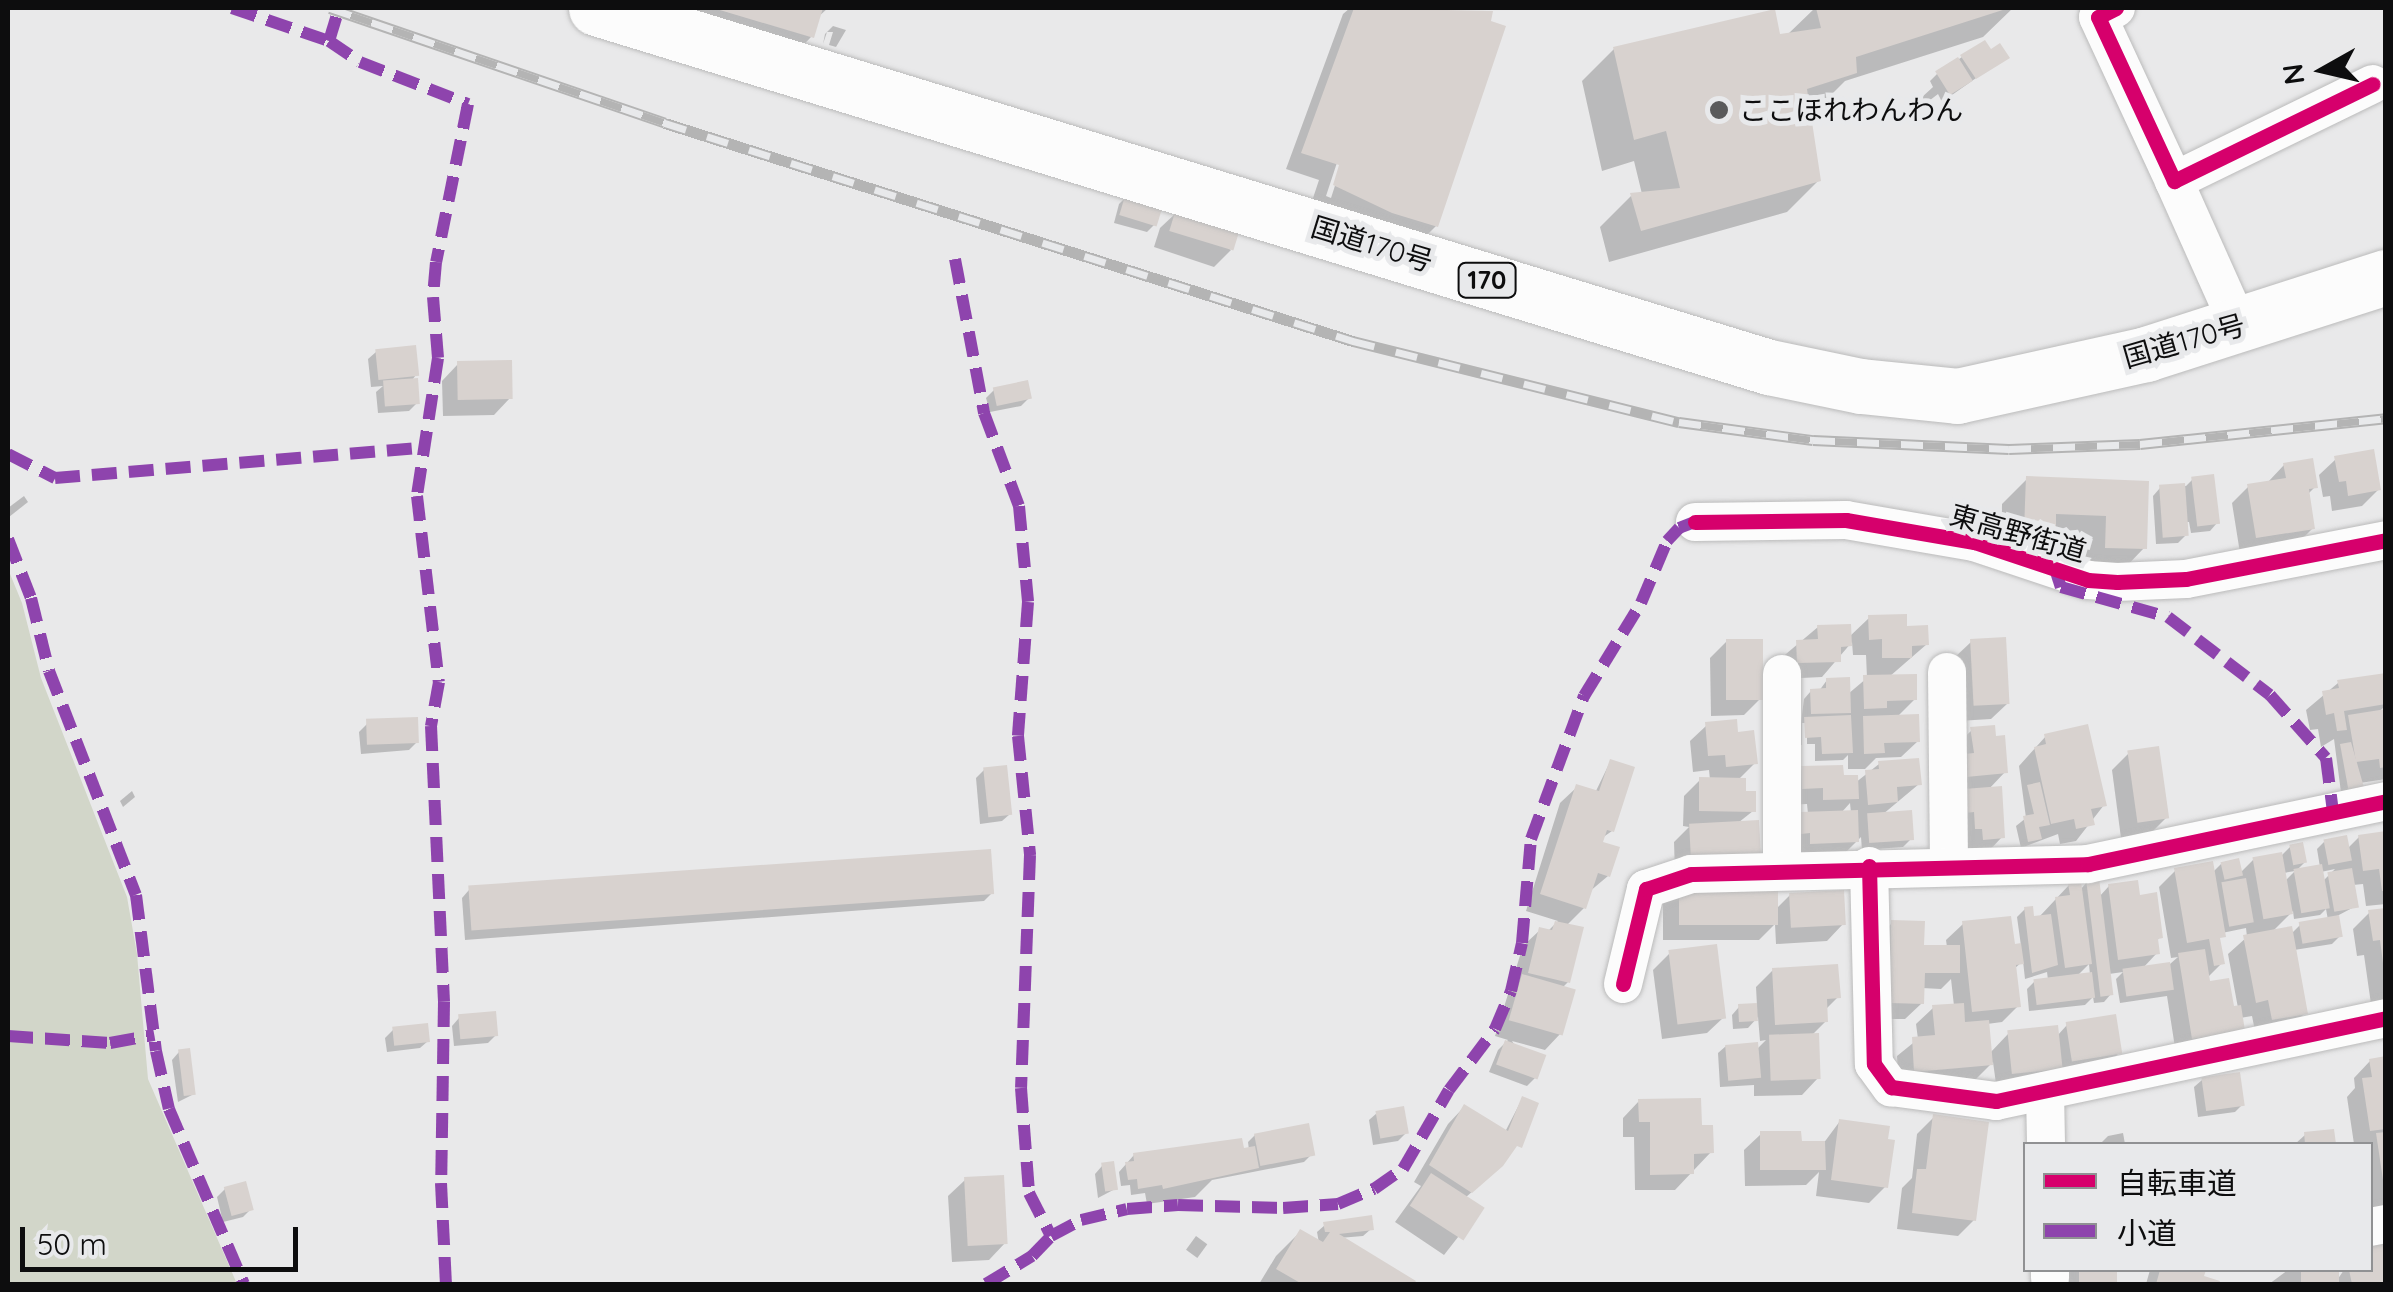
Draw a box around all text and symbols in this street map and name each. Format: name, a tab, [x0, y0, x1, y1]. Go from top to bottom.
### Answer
north arrow	[2273, 20, 2373, 120]
text: N	[2274, 62, 2312, 87]
place label: ここほれわんわん	[1739, 93, 1963, 127]
marker: ここほれわんわん	[1708, 99, 1730, 121]
street label: 国道170号	[1307, 210, 1437, 278]
road number: 170	[1457, 260, 1517, 300]
street label: 国道170号	[2119, 308, 2249, 374]
street label: 東高野街道	[1946, 498, 2090, 568]
legend	[2023, 1142, 2373, 1272]
text: 自転車道	[2117, 1164, 2237, 1202]
scale bar	[25, 1207, 302, 1269]
text: 小道	[2117, 1214, 2177, 1252]
text: 50 m	[37, 1225, 107, 1263]

